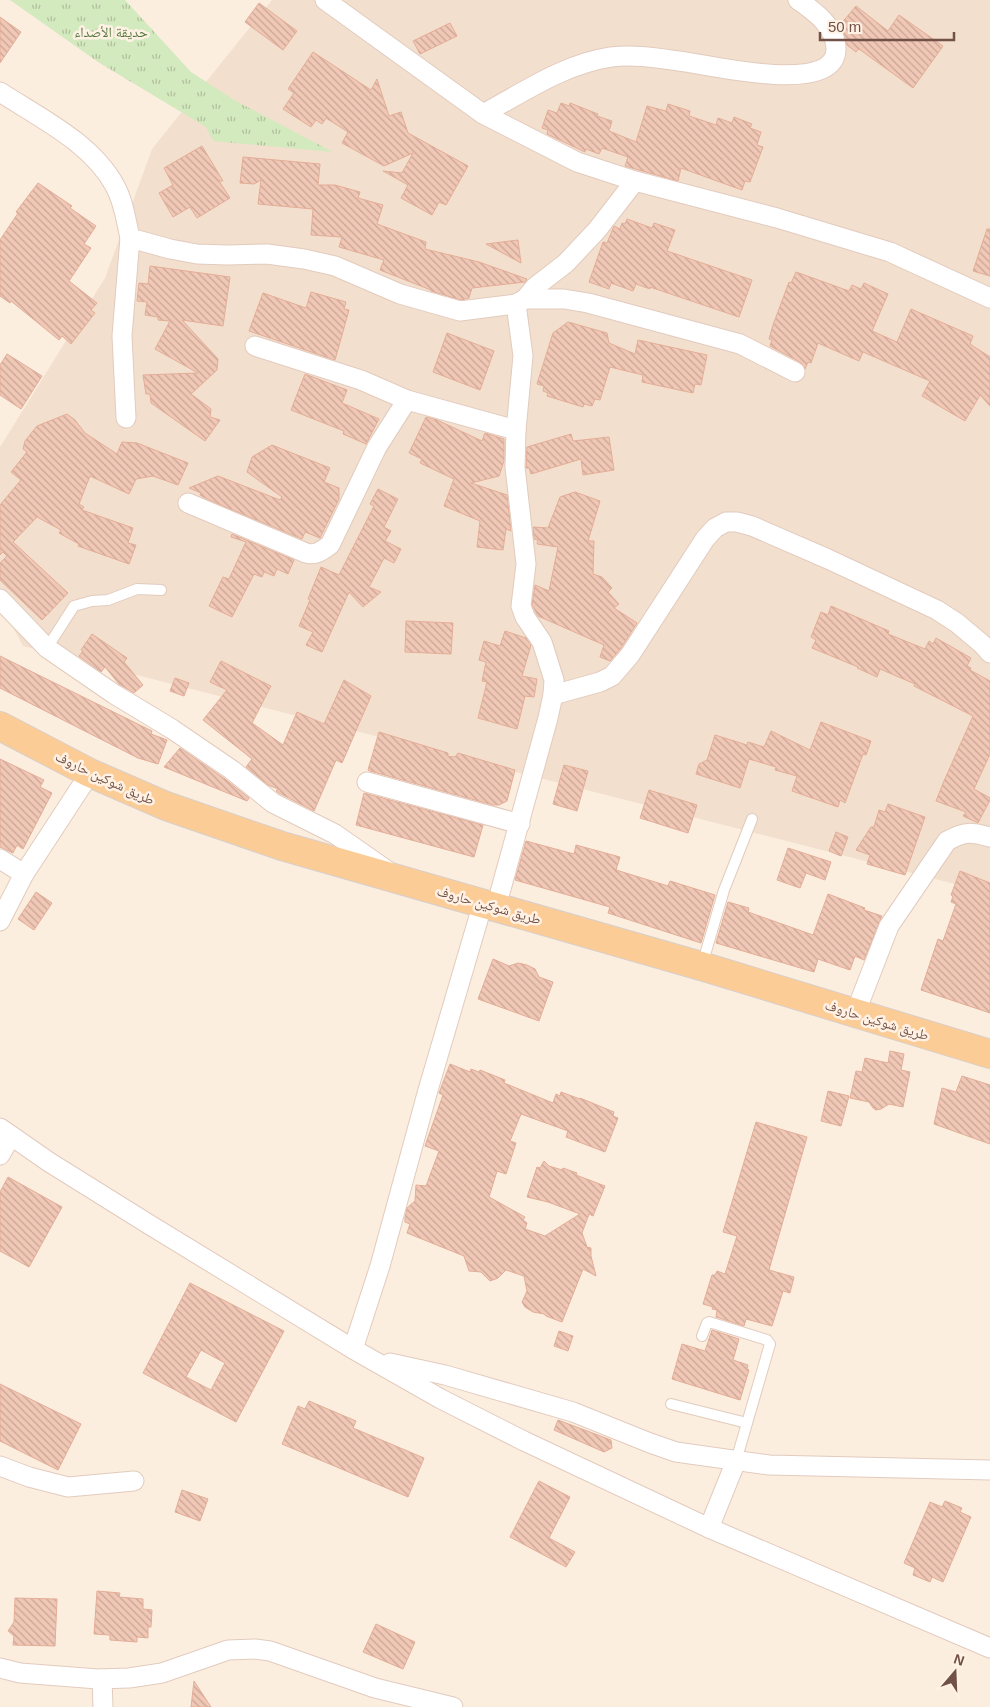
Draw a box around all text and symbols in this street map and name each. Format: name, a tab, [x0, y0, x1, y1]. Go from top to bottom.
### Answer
scale bar	[820, 10, 954, 42]
text: 50 m	[828, 18, 861, 35]
park label: حديقة الأصداء	[74, 24, 148, 40]
street label: طريق شوكين حاروف	[52, 748, 157, 810]
street label: طريق شوكين حاروف	[435, 882, 543, 929]
street label: طريق شوكين حاروف	[823, 997, 931, 1045]
north arrow	[930, 1647, 980, 1697]
text: N	[952, 1650, 967, 1669]

